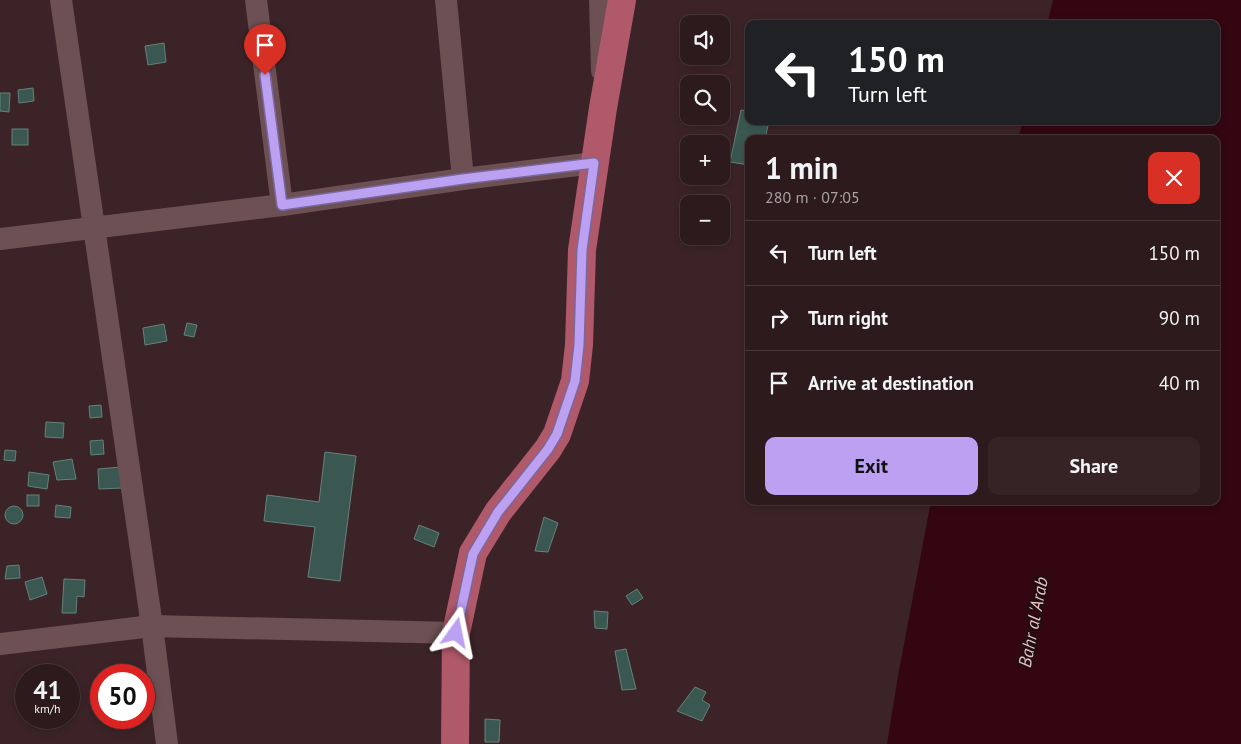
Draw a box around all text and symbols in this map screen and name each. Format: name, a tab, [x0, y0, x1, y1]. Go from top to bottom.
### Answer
map controls	[680, 15, 730, 245]
button: sound	[680, 15, 730, 65]
pin	[244, 24, 286, 75]
icon: arrive	[251, 31, 279, 59]
text: 150 m	[848, 36, 945, 82]
icon: left	[765, 40, 830, 105]
button: search	[680, 75, 730, 125]
text: Turn left	[848, 80, 927, 108]
button: +	[680, 135, 730, 185]
text: 1 min	[765, 148, 838, 187]
button: close	[1148, 152, 1200, 204]
text: 280 m · 07:05	[765, 187, 860, 207]
button: −	[680, 195, 730, 245]
icon: left	[765, 239, 793, 267]
text: Turn left	[808, 241, 877, 265]
text: 150 m	[1148, 241, 1200, 265]
icon: right	[765, 304, 793, 332]
text: Turn right	[808, 306, 888, 330]
text: 90 m	[1159, 306, 1200, 330]
icon: arrive	[765, 369, 793, 397]
text: Arrive at destination	[808, 371, 974, 395]
text: 40 m	[1159, 371, 1200, 395]
button: Exit	[765, 437, 978, 495]
button: Share	[988, 437, 1200, 495]
water label: Bahr al 'Arab	[1013, 575, 1053, 669]
position arrow	[429, 606, 481, 658]
speed limit sign: 50	[90, 664, 155, 729]
text: 41	[33, 674, 62, 706]
text: km/h	[34, 701, 61, 716]

